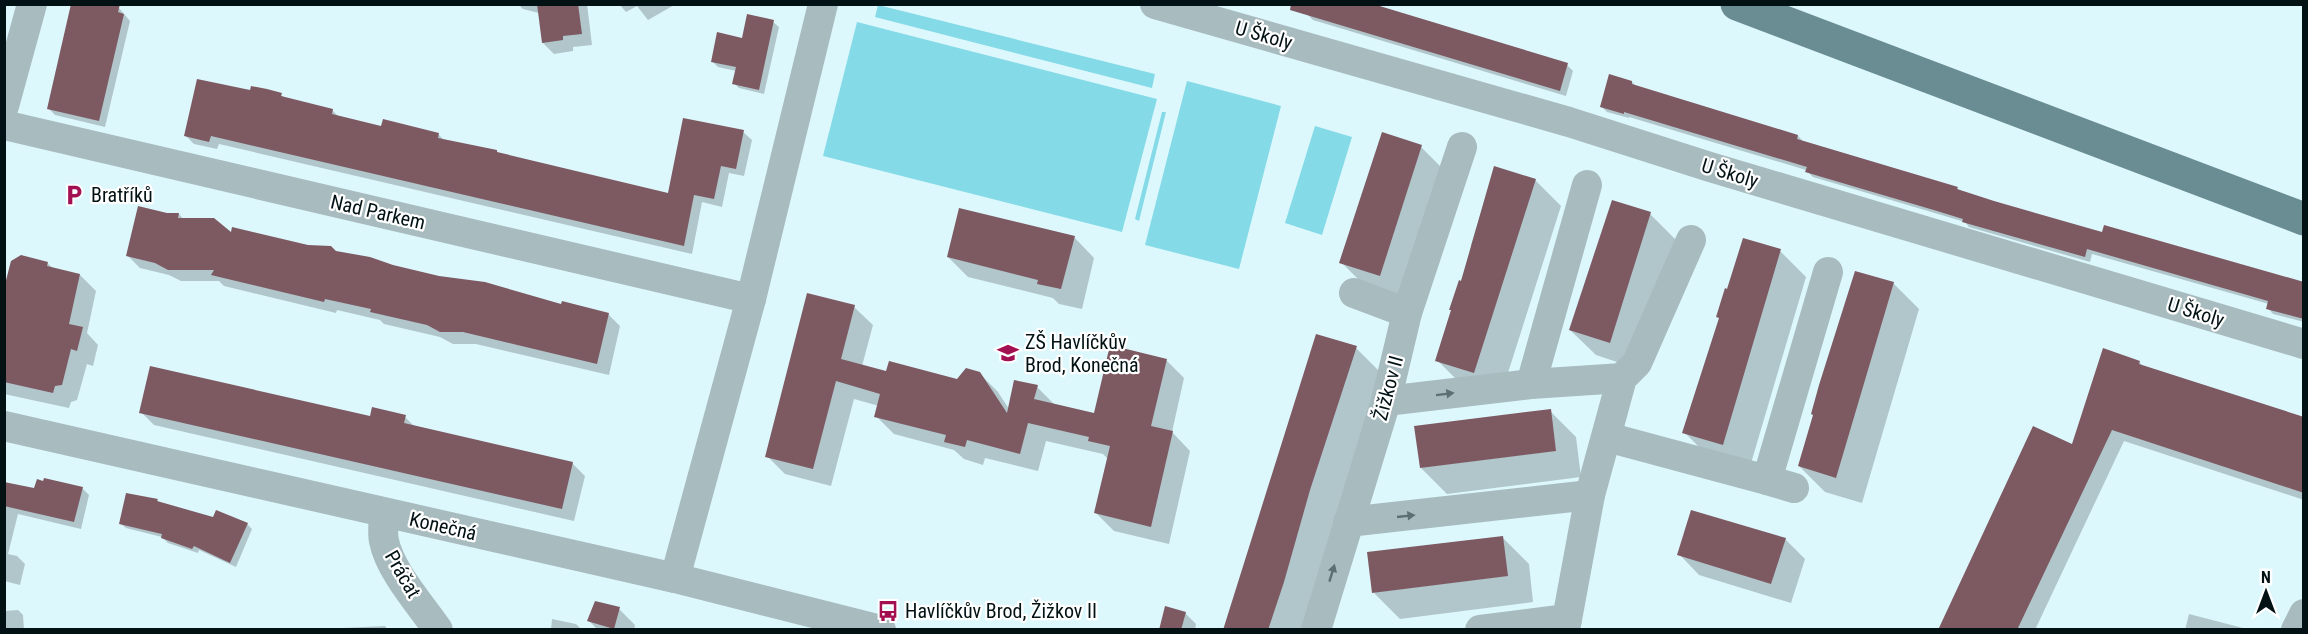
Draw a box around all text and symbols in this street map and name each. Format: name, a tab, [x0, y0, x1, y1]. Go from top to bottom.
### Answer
street label: U Školy	[1233, 15, 1295, 55]
street label: U Školy	[1699, 153, 1761, 193]
parking icon: Bratříků	[62, 183, 86, 207]
place label: Bratříků	[91, 183, 153, 207]
street label: Nad Parkem	[328, 189, 428, 235]
street label: U Školy	[2165, 292, 2227, 332]
place label: ZŠ Havlíčkův Brod, Konečná	[1025, 330, 1139, 377]
school or university icon: ZŠ Havlíčkův Brod, Konečná	[996, 341, 1020, 365]
street label: Žižkov II	[1368, 353, 1408, 423]
one-way arrow	[1435, 390, 1454, 399]
street label: Konečná	[407, 507, 479, 545]
one-way arrow	[1397, 511, 1416, 520]
street label: Práčat	[380, 546, 426, 602]
north arrow	[2236, 562, 2296, 622]
one-way arrow	[1328, 564, 1337, 582]
text: N	[2261, 568, 2271, 587]
bus stop icon: Havlíčkův Brod, Žižkov II	[876, 599, 900, 623]
place label: Havlíčkův Brod, Žižkov II	[905, 599, 1097, 623]

